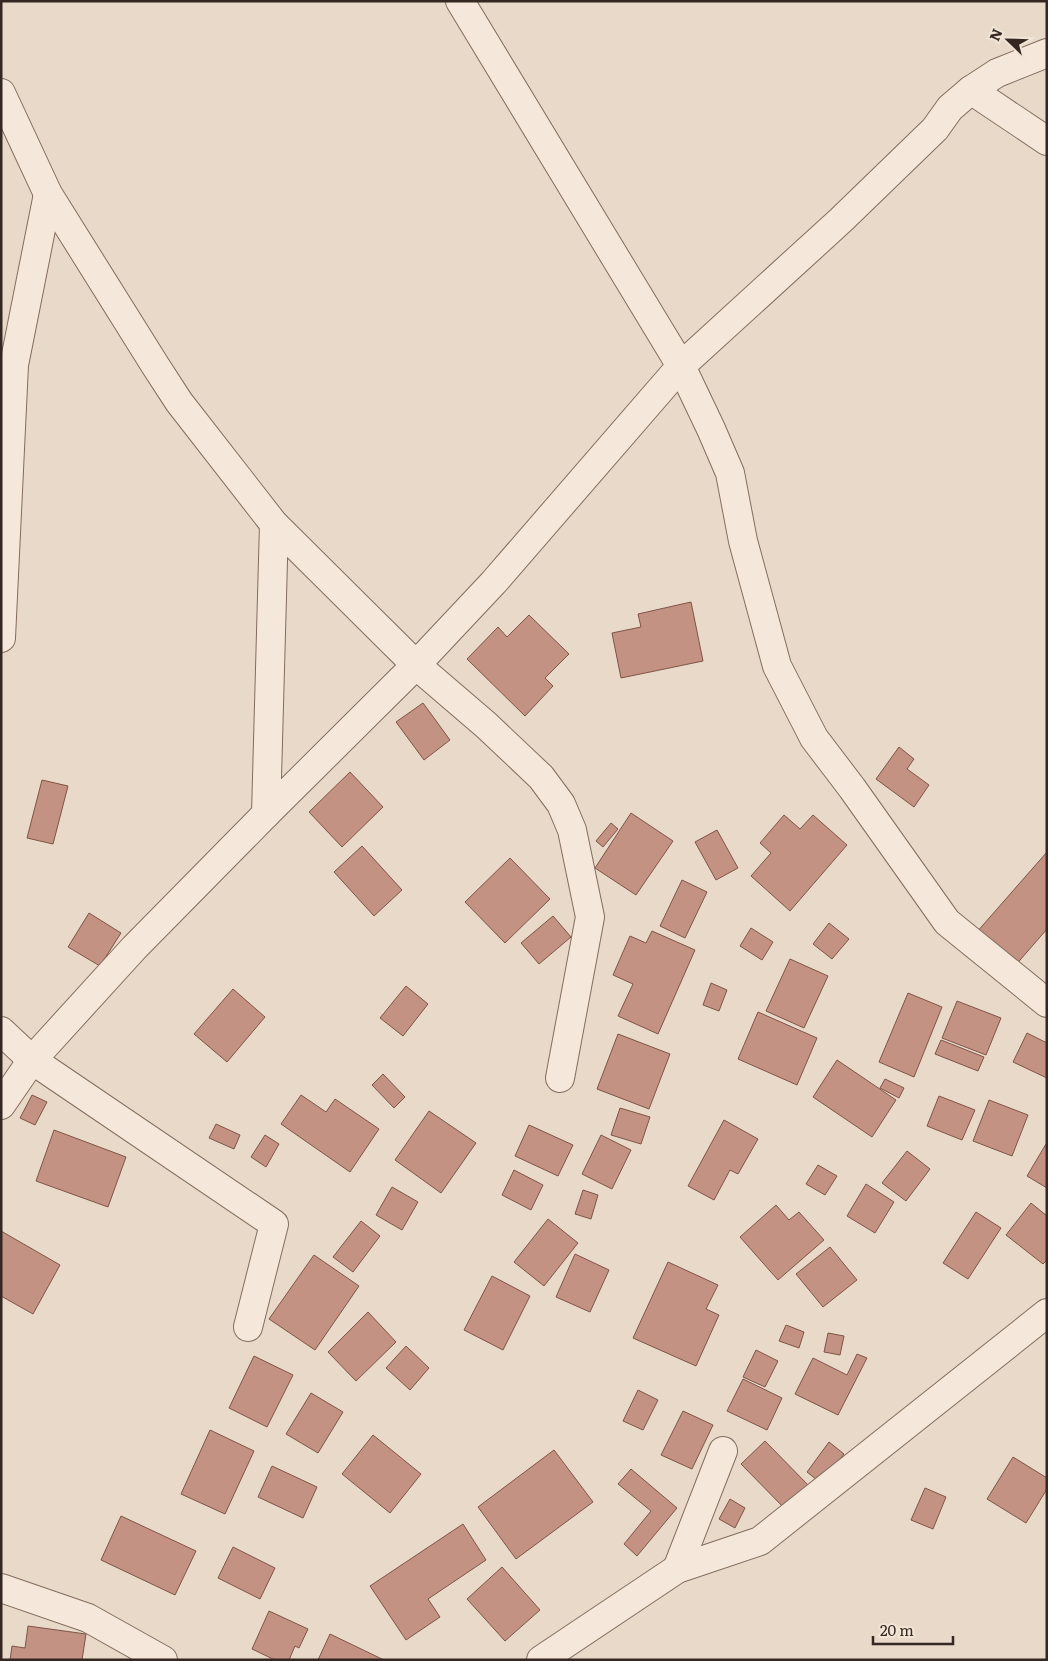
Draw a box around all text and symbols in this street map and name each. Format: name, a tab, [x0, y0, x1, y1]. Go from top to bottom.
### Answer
north arrow	[983, 15, 1033, 65]
text: N	[984, 25, 1007, 44]
scale bar	[873, 1614, 953, 1646]
text: 20 m	[880, 1618, 914, 1641]

